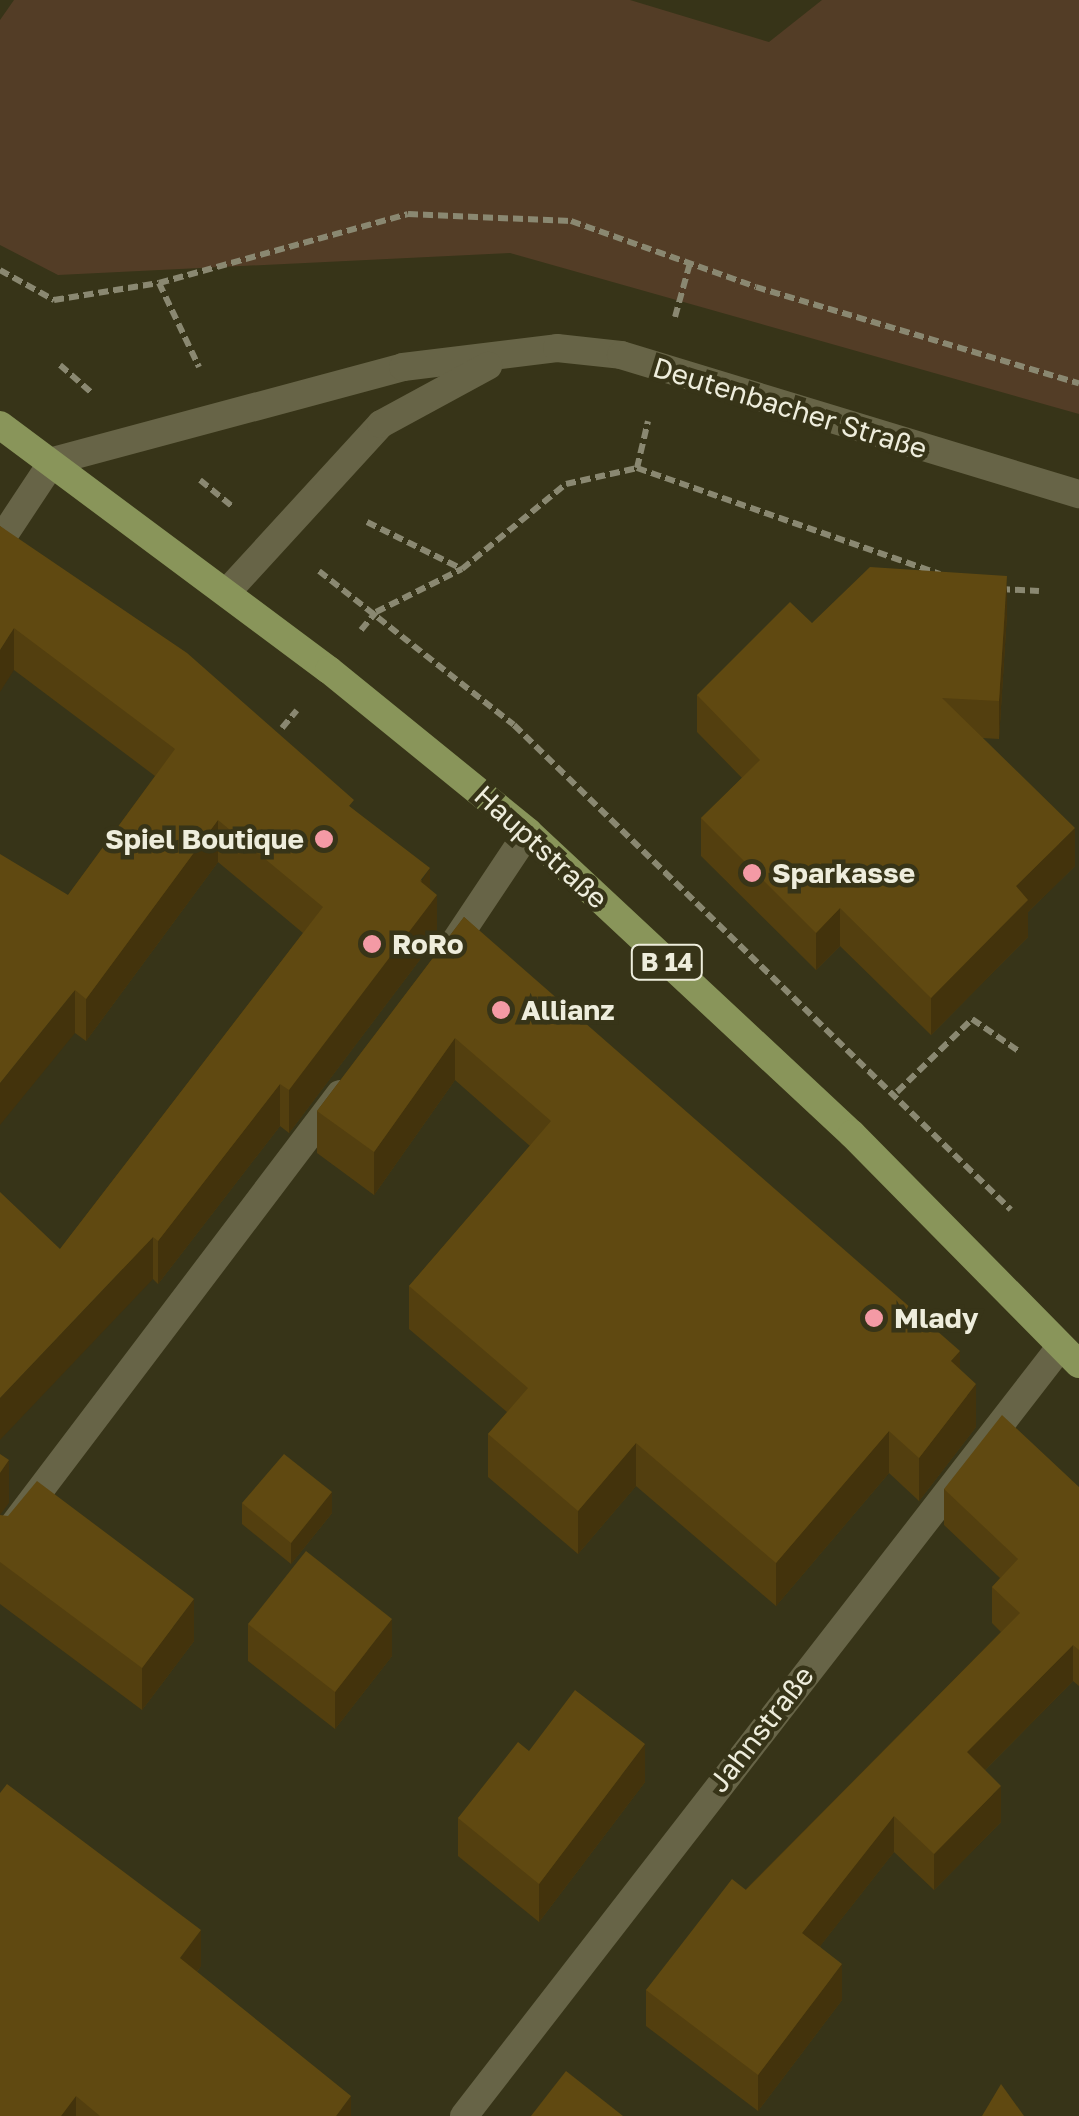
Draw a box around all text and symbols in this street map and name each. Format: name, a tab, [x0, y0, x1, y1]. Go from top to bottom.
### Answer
street label: Deutenbacher Straße	[649, 350, 931, 466]
street label: Hauptstraße	[468, 778, 614, 916]
place label: Spiel Boutique	[105, 822, 304, 856]
marker: Spiel Boutique	[313, 828, 335, 850]
place label: Sparkasse	[772, 856, 915, 890]
marker: Sparkasse	[741, 862, 763, 884]
place label: RoRo	[392, 927, 464, 961]
marker: RoRo	[361, 933, 383, 955]
road number: B 14	[630, 942, 704, 982]
place label: Allianz	[521, 993, 614, 1027]
marker: Allianz	[490, 999, 512, 1021]
place label: Mlady	[894, 1301, 979, 1335]
marker: Mlady	[863, 1307, 885, 1329]
street label: Jahnstraße	[701, 1659, 821, 1799]

